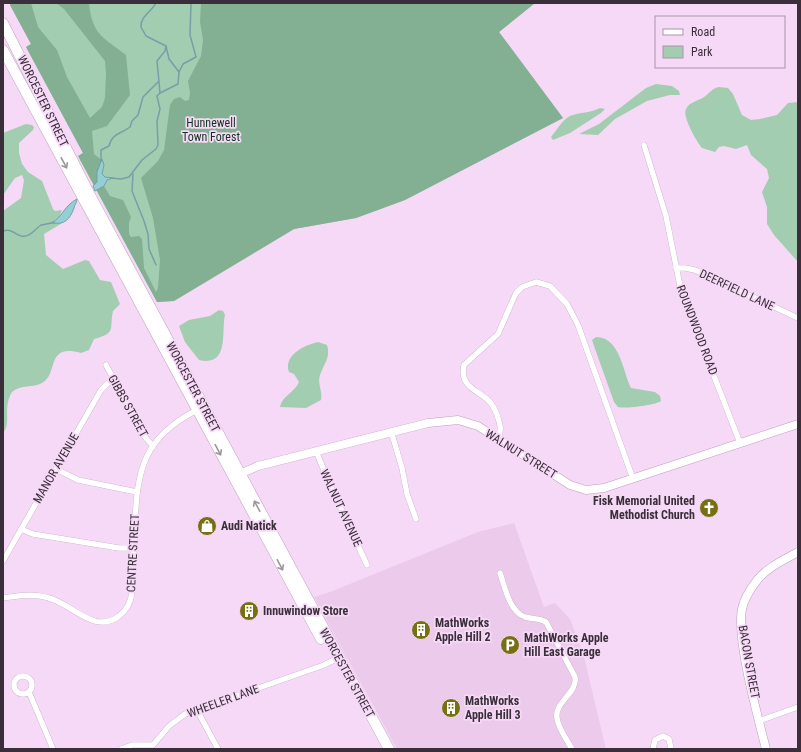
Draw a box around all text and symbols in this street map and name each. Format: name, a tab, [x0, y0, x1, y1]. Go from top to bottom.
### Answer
legend	[655, 16, 785, 68]
text: Road	[691, 25, 715, 39]
text: Park	[691, 45, 713, 59]
street label: WORCESTER STREET	[15, 53, 71, 149]
park label: Hunnewell Town Forest	[182, 116, 240, 144]
one-way arrow	[60, 157, 68, 169]
street label: DEERFIELD LANE	[697, 266, 777, 314]
street label: ROUNDWOOD ROAD	[673, 283, 721, 377]
street label: WORCESTER STREET	[163, 339, 223, 435]
street label: GIBBS STREET	[105, 372, 151, 440]
street label: WALNUT STREET	[483, 426, 559, 482]
street label: MANOR AVENUE	[30, 430, 82, 506]
one-way arrow	[215, 444, 222, 456]
street label: WALNUT AVENUE	[317, 467, 365, 549]
place label: Fisk Memorial United Methodist Church	[593, 494, 695, 522]
church icon: Fisk Memorial United Methodist Church	[698, 497, 720, 519]
one-way arrow	[253, 500, 260, 512]
street label: CENTRE STREET	[124, 513, 142, 593]
shop icon: Audi Natick	[196, 515, 218, 537]
place label: Audi Natick	[221, 519, 277, 533]
one-way arrow	[276, 559, 284, 571]
building icon: Innuwindow Store	[238, 600, 260, 622]
place label: Innuwindow Store	[263, 604, 349, 618]
place label: MathWorks Apple Hill 2	[435, 616, 491, 644]
building icon: MathWorks Apple Hill 2	[410, 619, 432, 641]
street label: BACON STREET	[736, 624, 762, 700]
street label: WORCESTER STREET	[317, 626, 377, 720]
place label: MathWorks Apple Hill East Garage	[524, 631, 609, 659]
parking icon: MathWorks Apple Hill East Garage	[499, 634, 521, 656]
street label: WHEELER LANE	[185, 682, 261, 720]
place label: MathWorks Apple Hill 3	[465, 694, 521, 722]
building icon: MathWorks Apple Hill 3	[440, 697, 462, 719]

